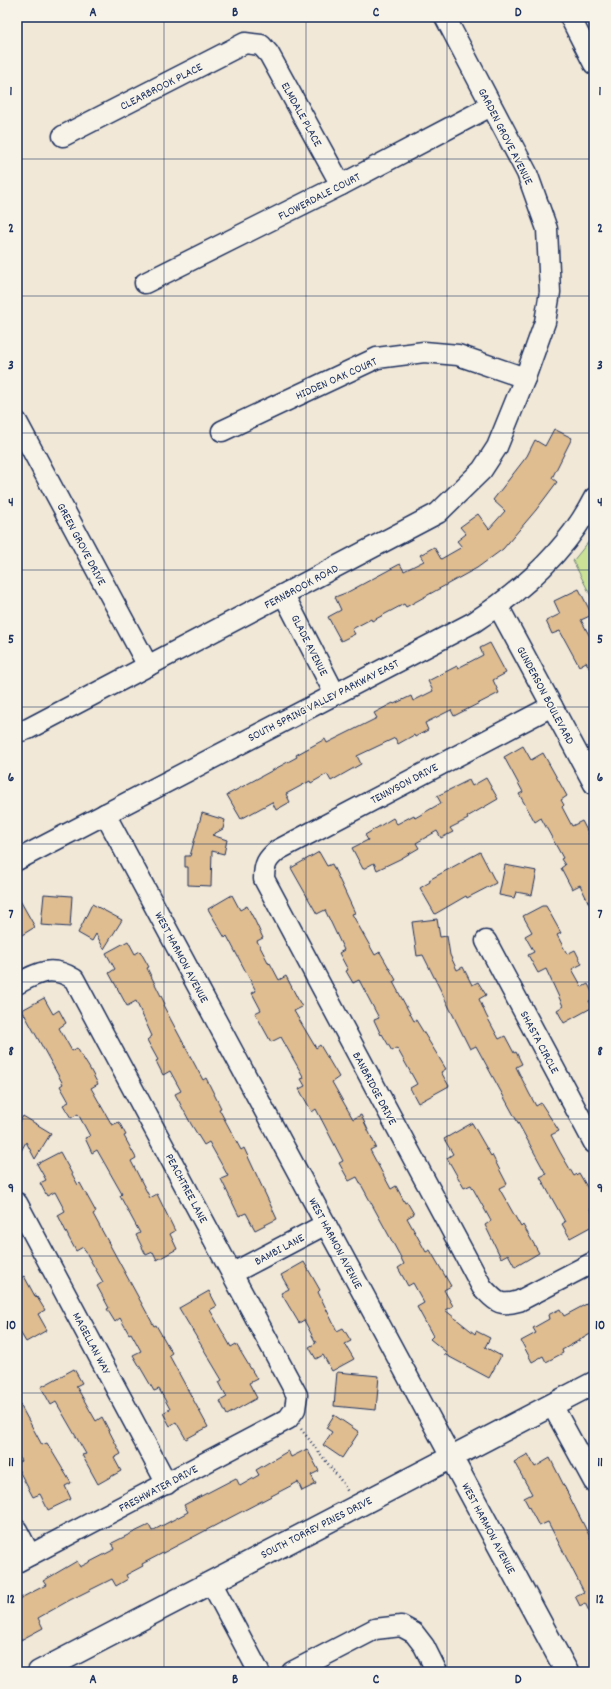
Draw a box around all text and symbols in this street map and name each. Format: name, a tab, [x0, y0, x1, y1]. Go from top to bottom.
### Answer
text: A	[89, 4, 97, 23]
text: B	[232, 4, 238, 23]
text: C	[373, 4, 380, 23]
text: D	[515, 4, 522, 23]
street label: CLEARBROOK PLACE	[117, 59, 206, 115]
street label: ELMDALE PLACE	[276, 79, 326, 151]
text: 1	[10, 83, 13, 102]
text: 1	[599, 83, 602, 102]
street label: GARDEN GROVE AVENUE	[473, 85, 537, 188]
street label: FLOWERDALE COURT	[276, 169, 364, 225]
text: 2	[8, 220, 14, 239]
text: 2	[597, 220, 603, 239]
street label: HIDDEN OAK COURT	[293, 354, 380, 405]
text: 3	[8, 357, 14, 376]
text: 3	[597, 357, 603, 376]
text: 4	[8, 494, 14, 513]
text: 4	[597, 494, 603, 513]
street label: GREEN GROVE DRIVE	[52, 500, 110, 589]
street label: FERNBROOK ROAD	[262, 561, 342, 614]
street label: GLADE AVENUE	[286, 612, 332, 680]
text: 5	[8, 631, 14, 650]
text: 5	[597, 631, 603, 650]
street label: GUNDERSON BOULEVARD	[512, 644, 578, 748]
street label: SOUTH SPRING VALLEY PARKWAY EAST	[245, 656, 402, 747]
street label: TENNYSON DRIVE	[368, 759, 442, 809]
text: 6	[8, 769, 15, 788]
text: 6	[597, 769, 604, 788]
text: 7	[9, 906, 14, 925]
text: 7	[598, 906, 603, 925]
street label: WEST HARMON AVENUE	[149, 909, 212, 1007]
street label: SHASTA CIRCLE	[515, 1008, 563, 1078]
text: 8	[8, 1043, 14, 1062]
text: 8	[597, 1043, 603, 1062]
street label: BANBRIDGE DRIVE	[347, 1049, 400, 1129]
street label: PEACHTREE LANE	[160, 1151, 211, 1227]
text: 9	[8, 1180, 14, 1199]
text: 9	[597, 1180, 603, 1199]
street label: WEST HARMON AVENUE	[303, 1195, 366, 1293]
street label: BAMBI LANE	[252, 1230, 308, 1271]
street label: MAGELLAN WAY	[67, 1310, 114, 1378]
text: 10	[6, 1317, 16, 1336]
text: 10	[595, 1317, 605, 1336]
text: 11	[8, 1454, 14, 1473]
text: 11	[597, 1454, 603, 1473]
street label: FRESHWATER DRIVE	[116, 1461, 202, 1517]
street label: WEST HARMON AVENUE	[456, 1480, 519, 1578]
street label: SOUTH TORREY PINES DRIVE	[258, 1493, 376, 1564]
text: 12	[7, 1591, 16, 1610]
text: 12	[596, 1591, 605, 1610]
text: A	[89, 1671, 97, 1689]
text: B	[232, 1671, 238, 1689]
text: C	[373, 1671, 380, 1689]
text: D	[515, 1671, 522, 1689]

